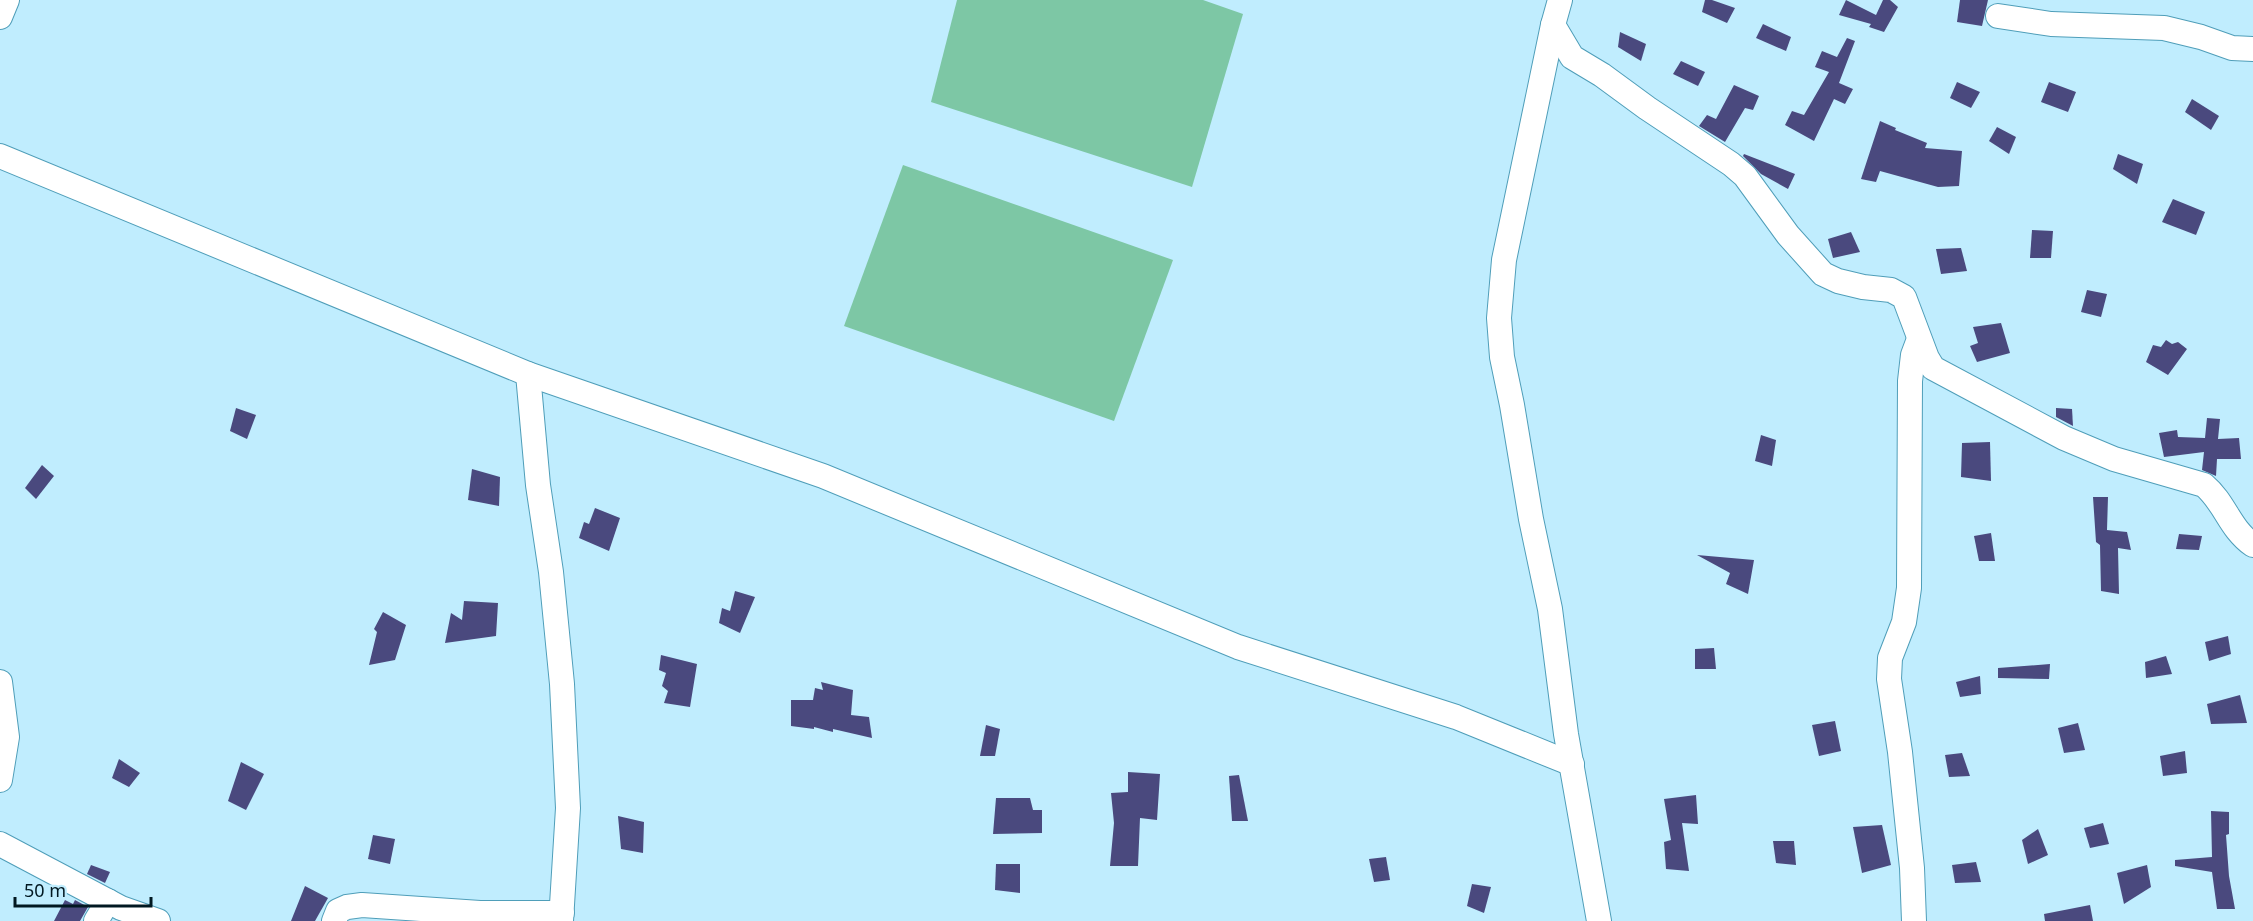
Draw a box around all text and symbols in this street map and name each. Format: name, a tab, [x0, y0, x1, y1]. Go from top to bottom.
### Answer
scale bar	[15, 870, 152, 908]
text: 50 m	[24, 878, 66, 902]

